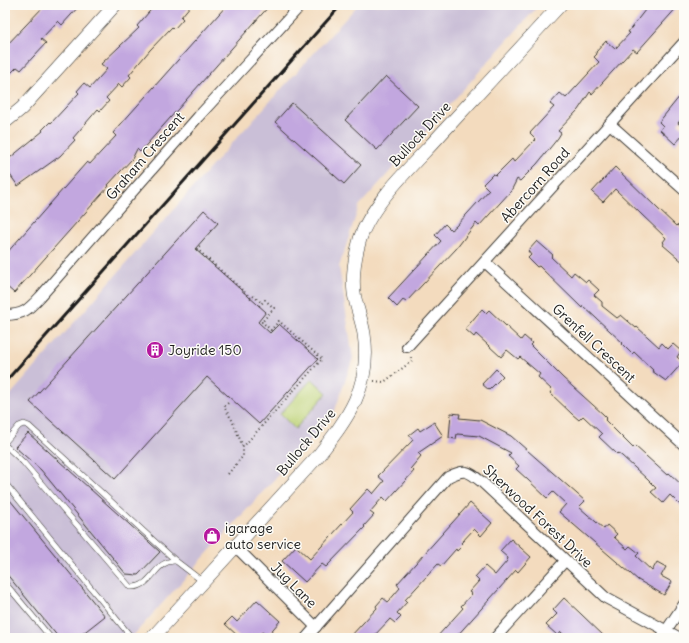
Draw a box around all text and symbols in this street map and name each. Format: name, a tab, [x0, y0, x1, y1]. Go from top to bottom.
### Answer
street label: Bullock Drive	[385, 98, 455, 170]
street label: Graham Crescent	[102, 108, 188, 204]
street label: Abercorn Road	[497, 144, 573, 226]
street label: Grenfell Crescent	[548, 300, 640, 387]
building icon: Joyride 150	[145, 340, 165, 360]
place label: Joyride 150	[168, 341, 242, 359]
street label: Bullock Drive	[273, 405, 339, 479]
street label: Sherwood Forest Drive	[480, 461, 596, 571]
place label: igarage auto service	[225, 519, 301, 553]
shop icon: igarage auto service	[202, 526, 222, 546]
street label: Jug Lane	[267, 558, 321, 612]

